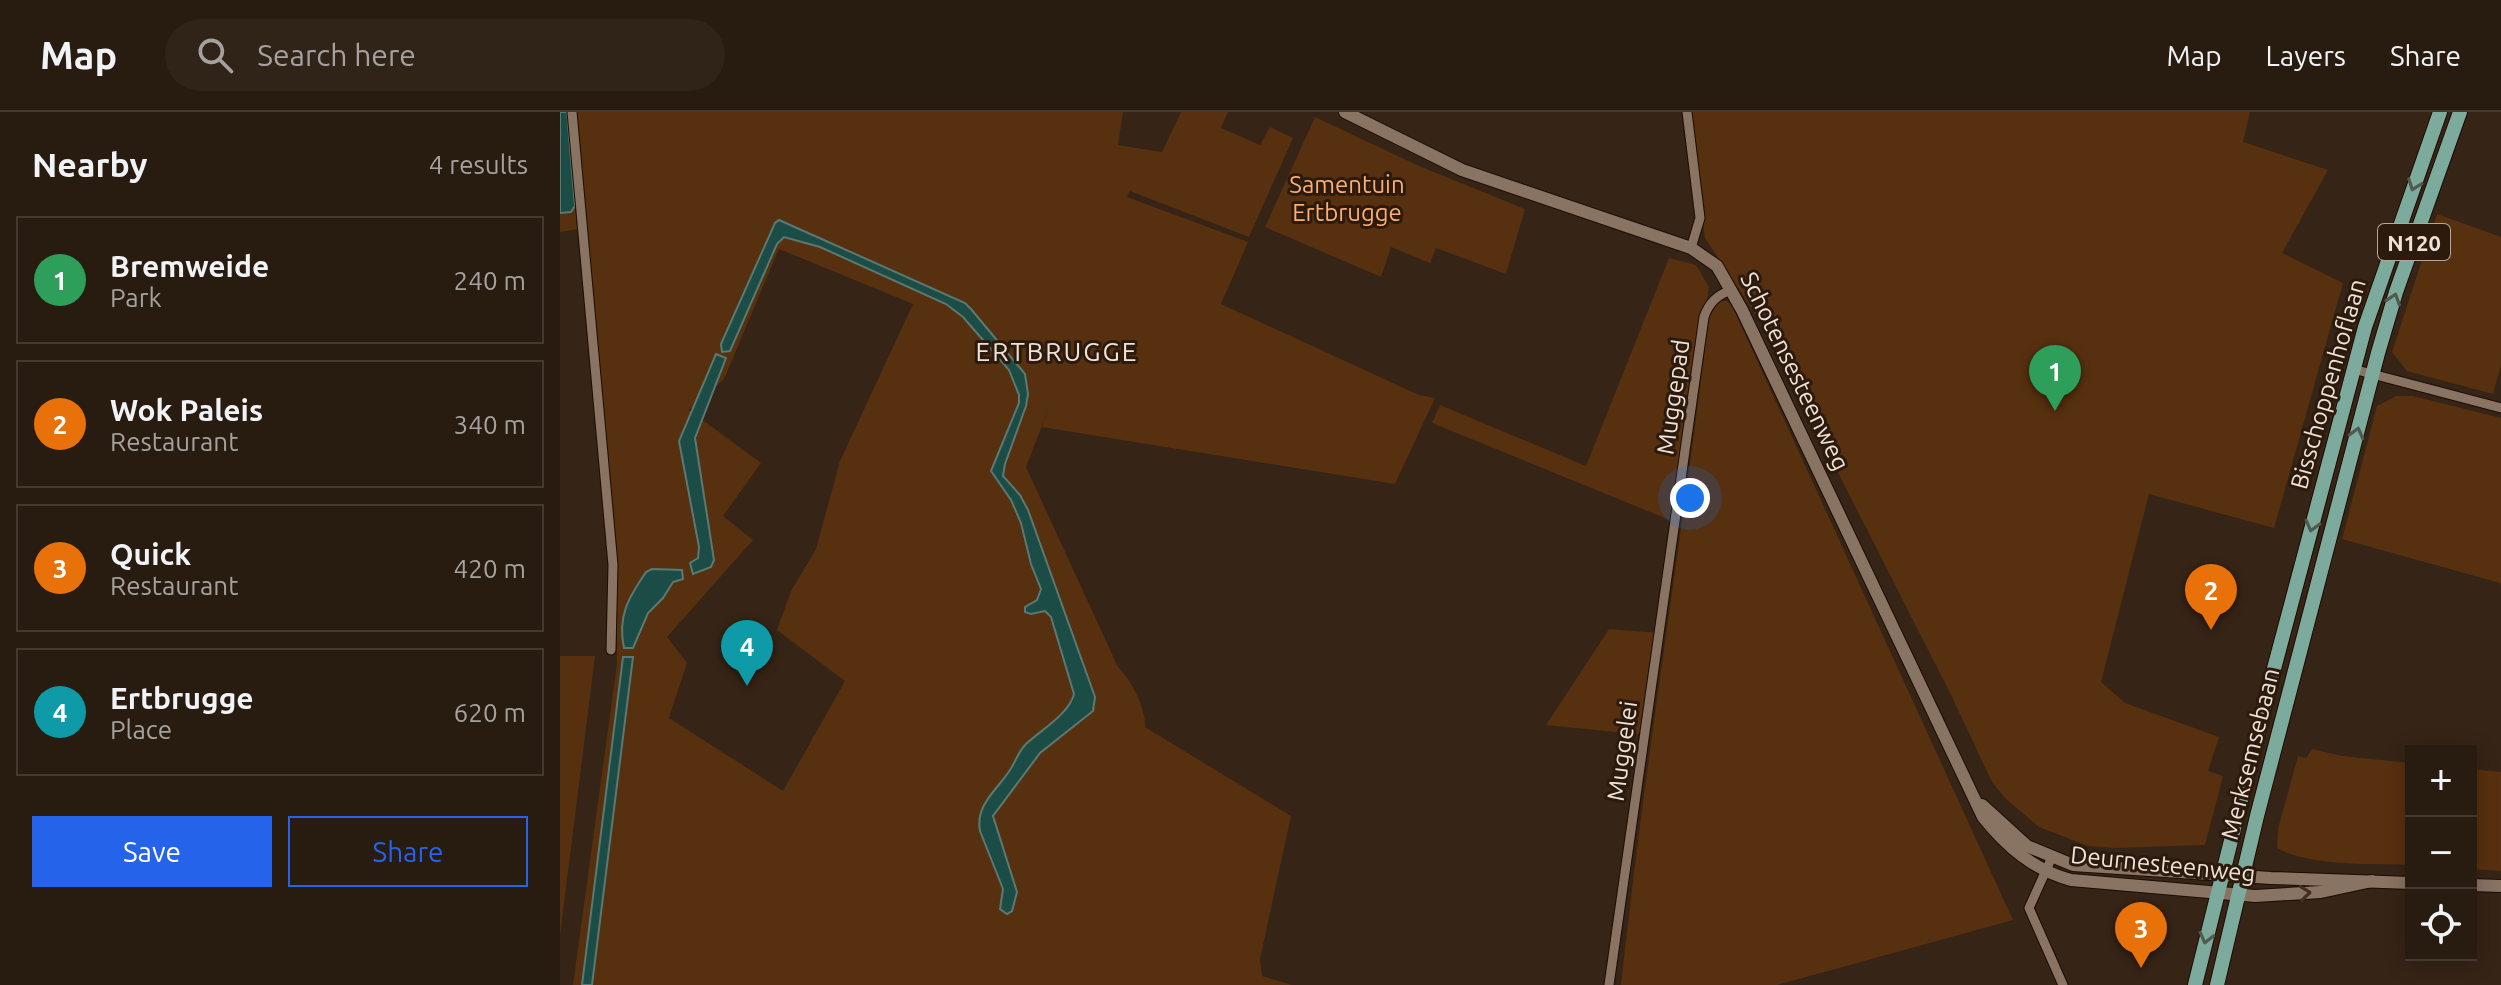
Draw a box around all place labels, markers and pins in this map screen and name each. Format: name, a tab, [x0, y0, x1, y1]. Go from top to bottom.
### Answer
pin: 1	[2029, 345, 2081, 411]
pin: 2	[2185, 564, 2237, 630]
pin: 4	[721, 620, 773, 686]
pin: 3	[2115, 902, 2167, 968]

